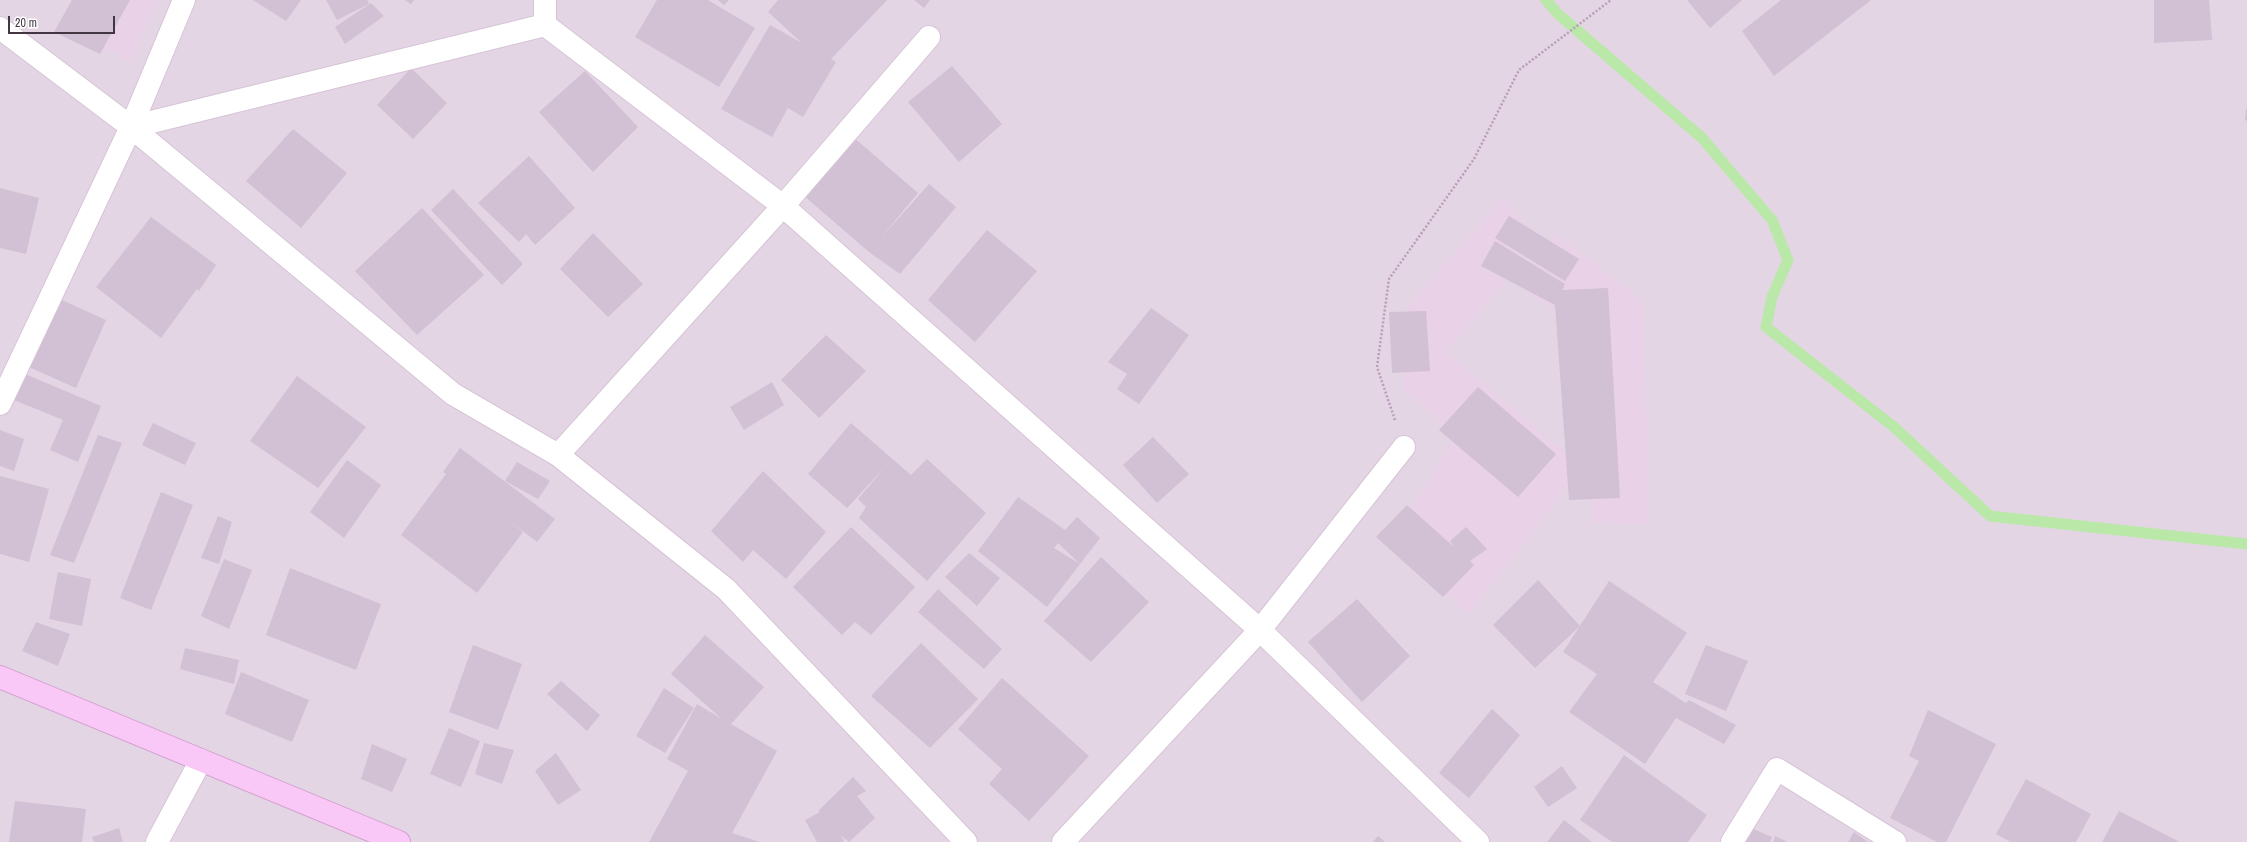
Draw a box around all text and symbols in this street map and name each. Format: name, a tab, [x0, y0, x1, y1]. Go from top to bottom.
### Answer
scale bar	[10, 8, 117, 34]
text: 20 m	[15, 15, 37, 31]

